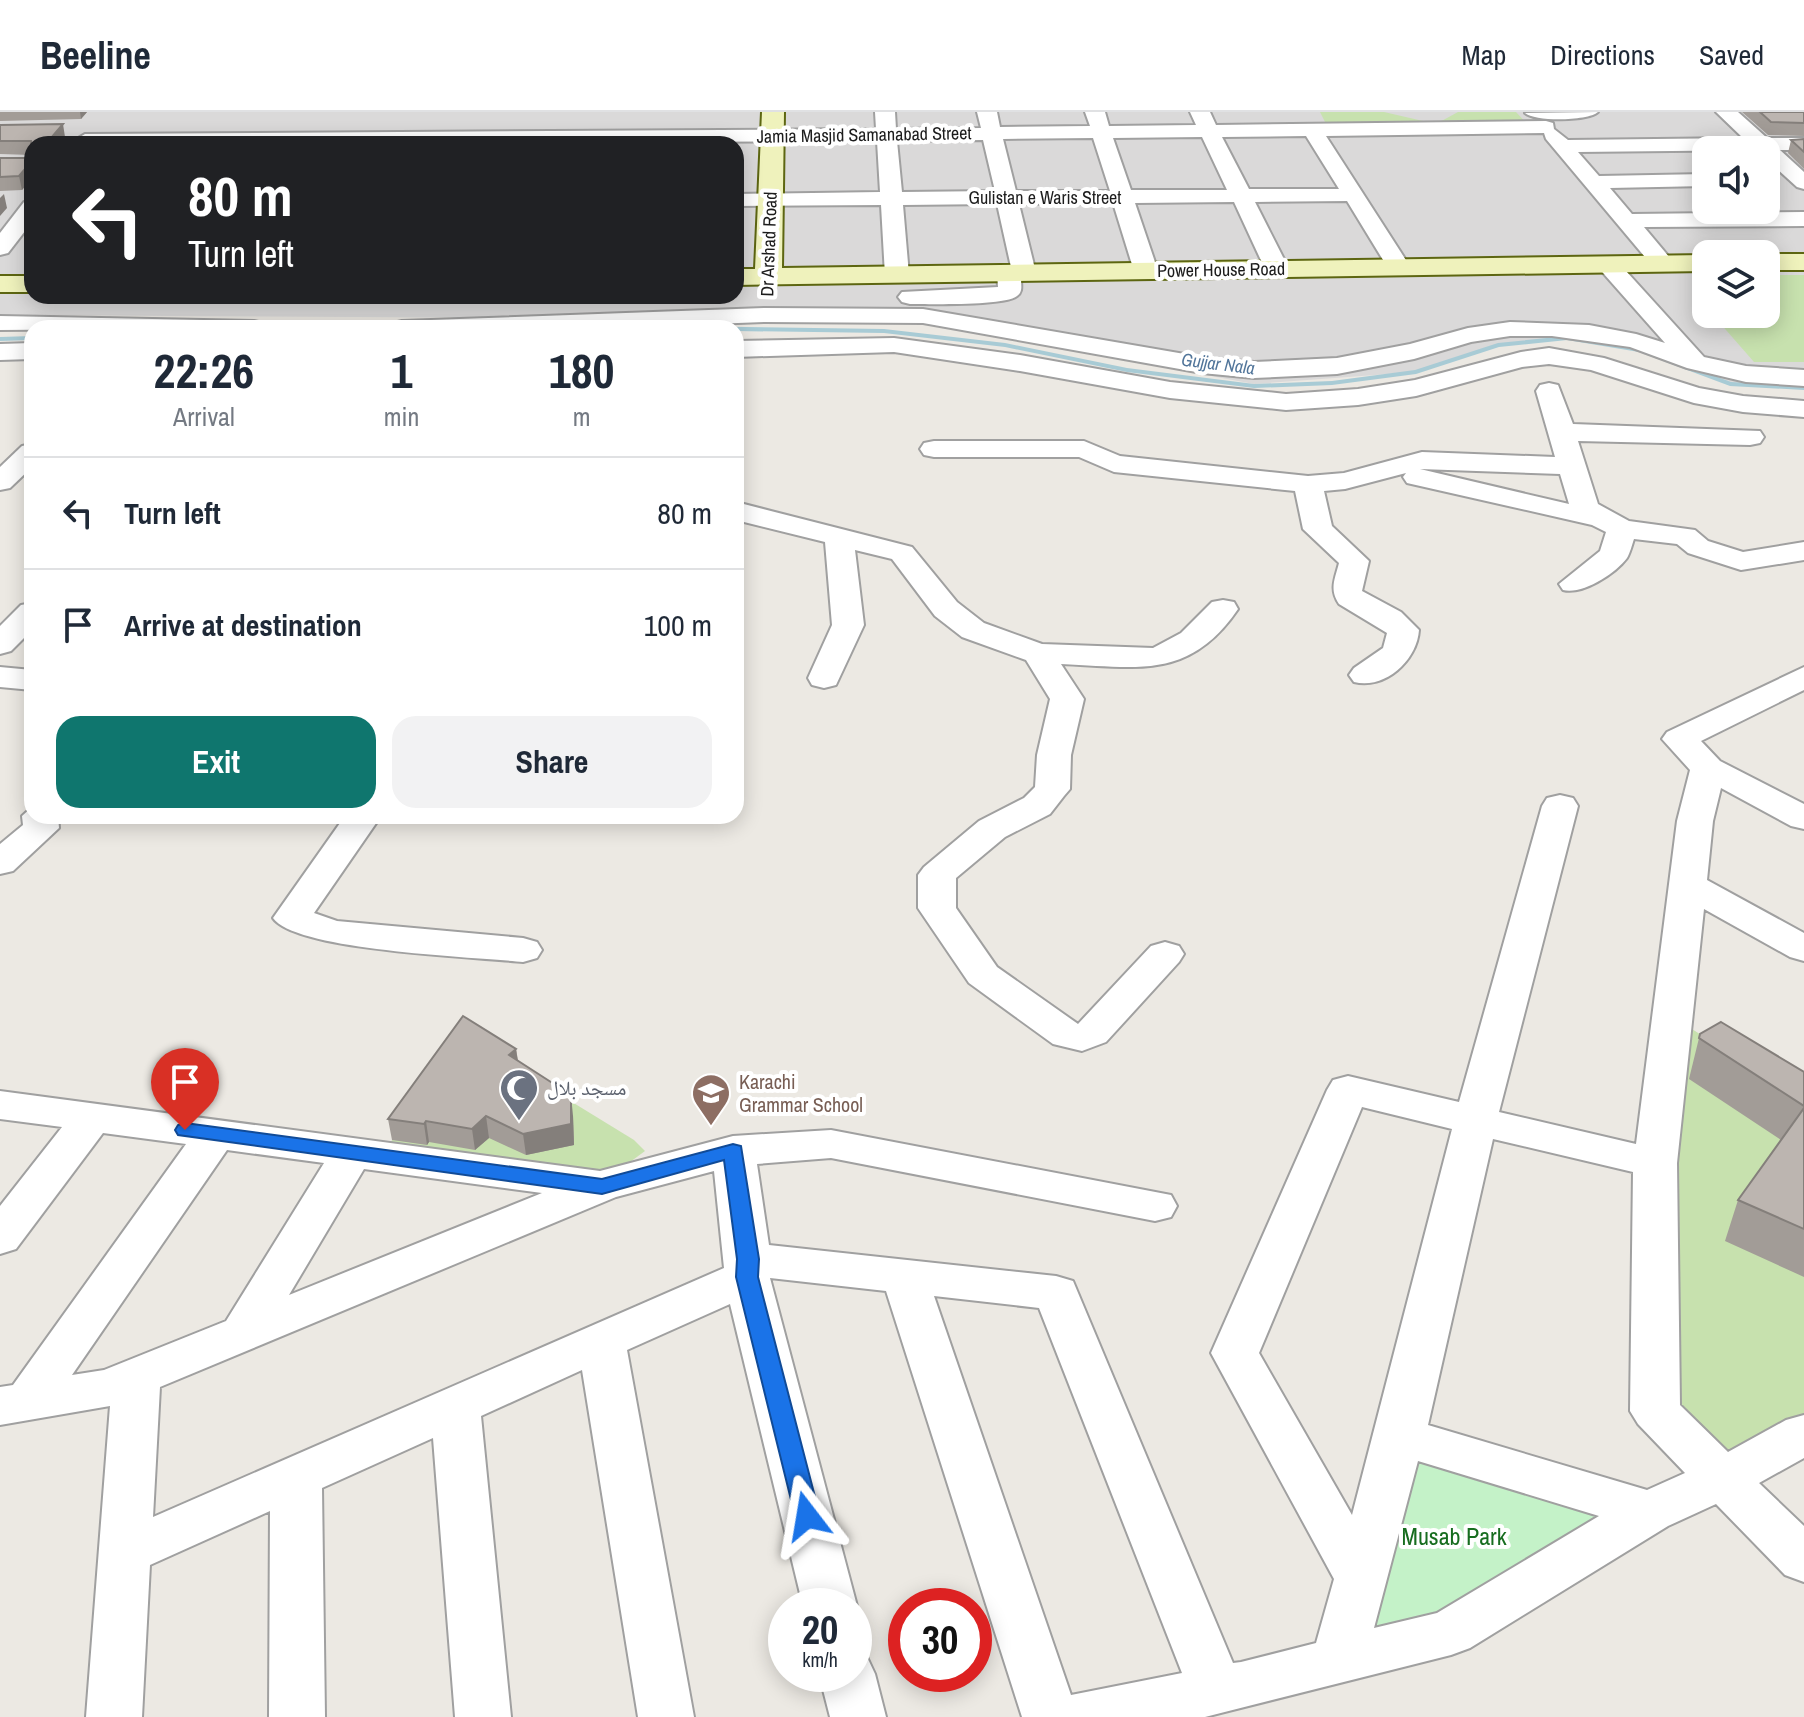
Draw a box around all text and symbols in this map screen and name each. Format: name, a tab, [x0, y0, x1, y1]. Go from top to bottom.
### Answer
text: Beeline	[40, 30, 151, 81]
text: Map	[1462, 36, 1506, 74]
text: Directions	[1550, 36, 1655, 74]
text: Saved	[1699, 36, 1764, 74]
street label: Jamia Masjid Samanabad Street	[756, 120, 972, 149]
map controls	[1692, 136, 1780, 328]
button: sound	[1692, 136, 1780, 224]
text: 80 m	[188, 158, 293, 233]
icon: left	[56, 168, 160, 272]
street label: Gulistan e Waris Street	[969, 185, 1121, 210]
street label: Dr Arshad Road	[754, 191, 783, 297]
text: Turn left	[188, 230, 294, 278]
button: layers	[1692, 240, 1780, 328]
street label: Power House Road	[1157, 256, 1285, 283]
text: 22:26	[154, 338, 254, 403]
text: 1	[391, 338, 412, 403]
text: 180	[549, 338, 614, 403]
water label: Gujjar Nala	[1180, 347, 1256, 380]
text: Arrival	[173, 399, 235, 434]
text: min	[384, 399, 419, 434]
text: m	[573, 399, 591, 434]
icon: left	[56, 491, 100, 535]
text: Turn left	[124, 493, 221, 533]
text: 80 m	[657, 493, 712, 533]
icon: arrive	[56, 603, 100, 647]
text: Arrive at destination	[124, 605, 362, 645]
text: 100 m	[644, 605, 712, 645]
button: Exit	[56, 716, 376, 808]
button: Share	[392, 716, 712, 808]
pin	[151, 1048, 219, 1130]
icon: arrive	[163, 1060, 207, 1104]
mosque icon: مسجد بلال	[498, 1067, 540, 1122]
place label: Karachi Grammar School	[739, 1068, 863, 1118]
school or university icon: Karachi Grammar School	[690, 1072, 732, 1127]
place label: مسجد بلال	[547, 1074, 626, 1101]
position arrow	[765, 1474, 849, 1558]
park label: Musab Park	[1402, 1520, 1507, 1552]
speed limit sign: 30	[888, 1588, 992, 1692]
text: 20	[802, 1603, 838, 1656]
text: km/h	[802, 1646, 838, 1673]

